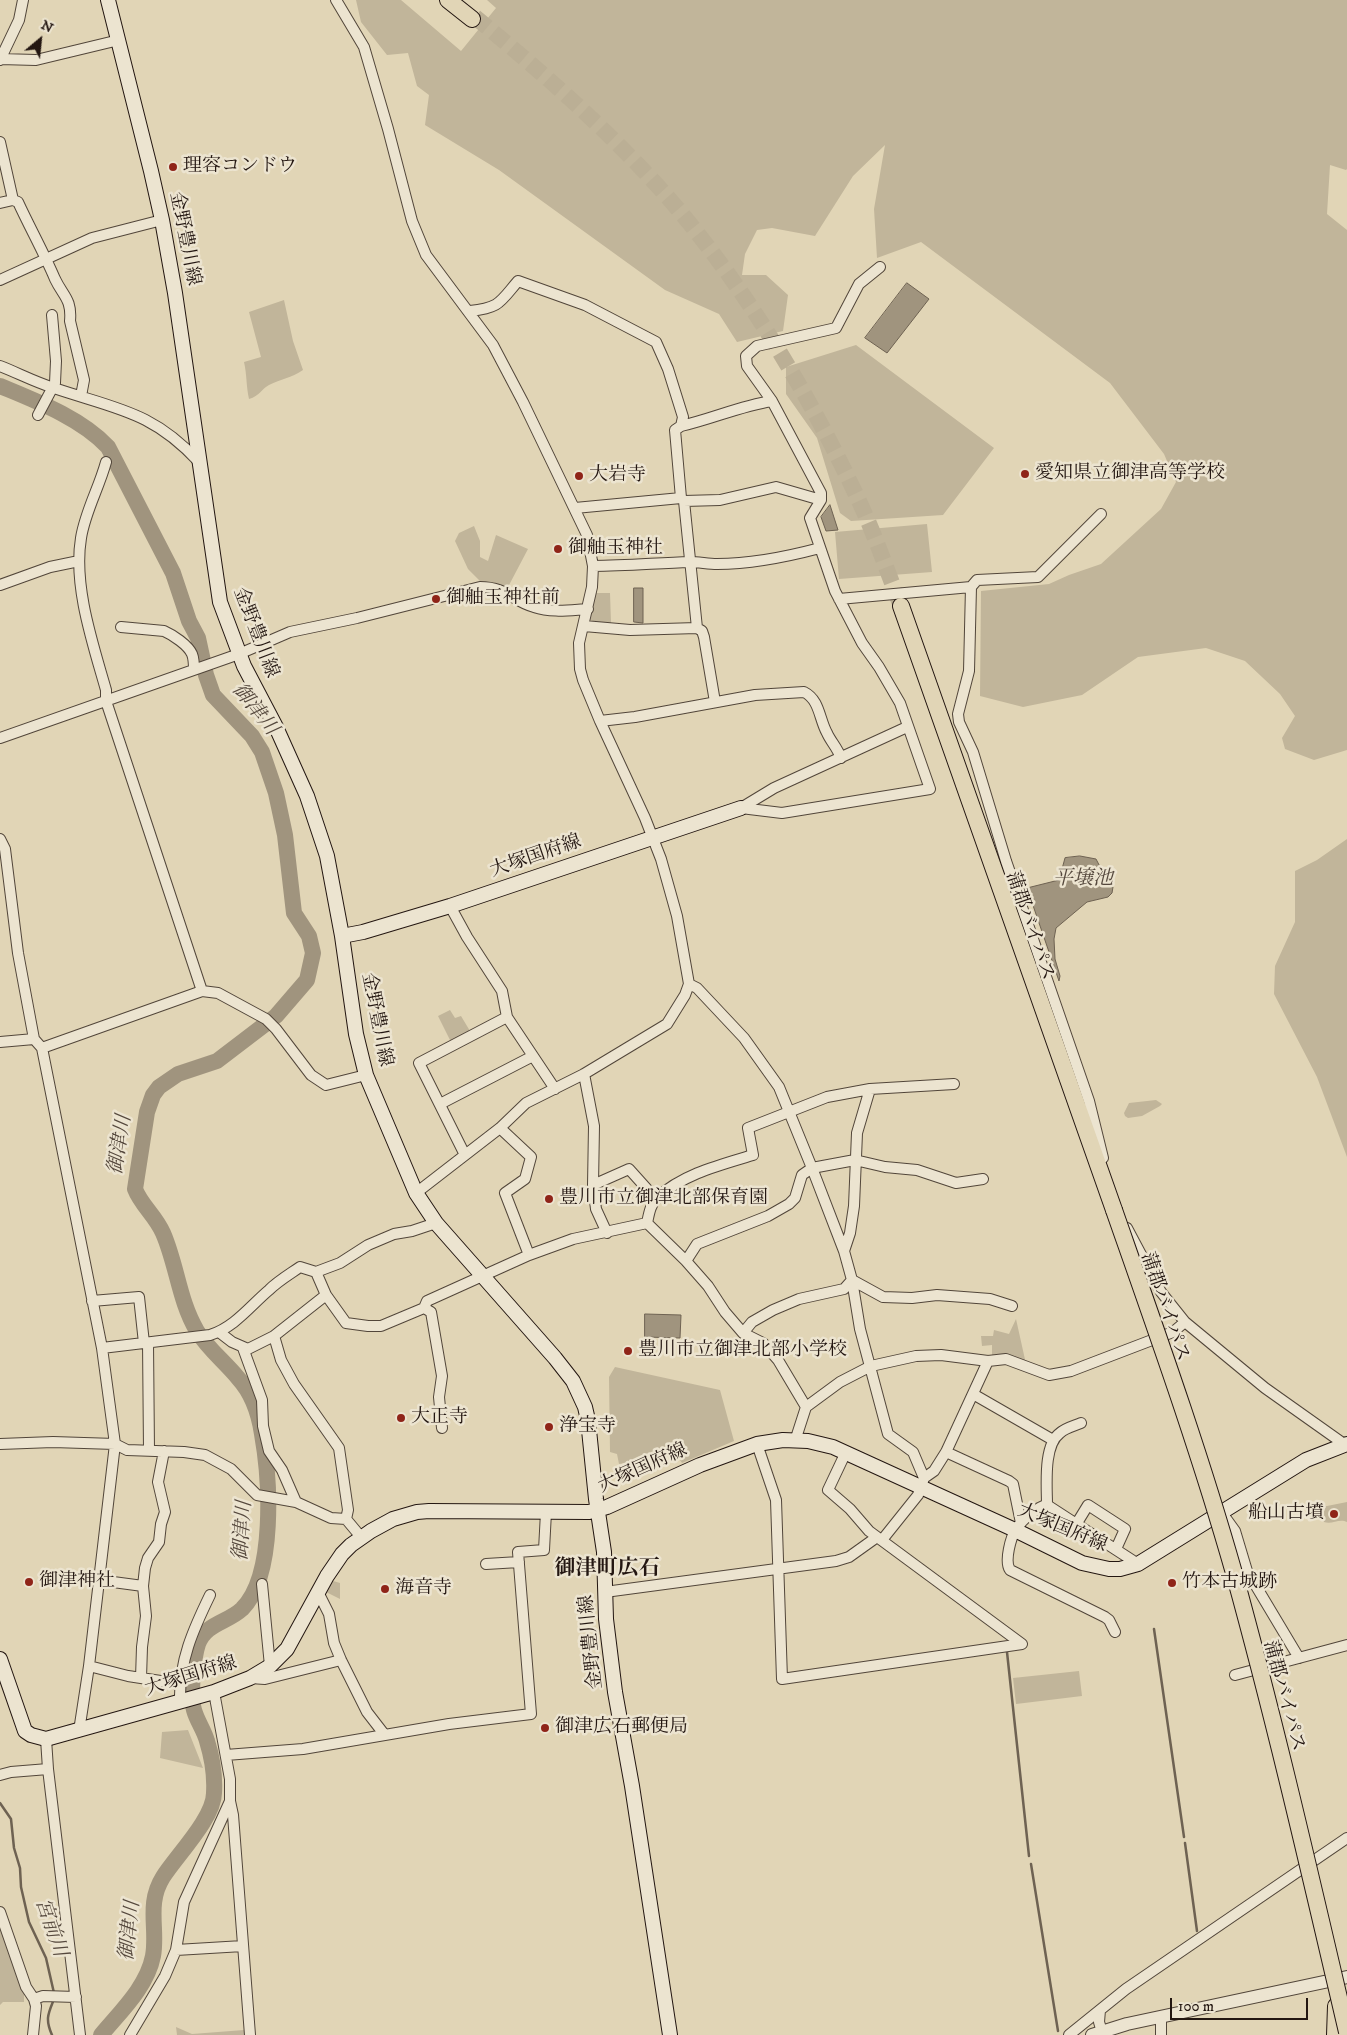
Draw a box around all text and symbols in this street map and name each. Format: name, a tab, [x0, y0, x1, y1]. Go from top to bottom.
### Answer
north arrow	[15, 15, 65, 65]
text: N	[38, 16, 56, 37]
place label: 理容コンドウ	[183, 156, 297, 178]
marker: 理容コンドウ	[167, 161, 179, 173]
street label: 金野豊川線	[164, 190, 204, 288]
place label: 愛知県立御津高等学校	[1035, 463, 1225, 485]
place label: 大岩寺	[589, 465, 646, 487]
marker: 愛知県立御津高等学校	[1019, 468, 1031, 480]
marker: 大岩寺	[573, 470, 585, 482]
place label: 御舳玉神社	[568, 538, 663, 560]
marker: 御舳玉神社	[552, 543, 564, 555]
street label: 金野豊川線	[227, 585, 283, 681]
place label: 御舳玉神社前	[446, 588, 560, 610]
marker: 御舳玉神社前	[430, 593, 442, 605]
water label: 御津川	[226, 679, 282, 741]
street label: 大塚国府線	[487, 831, 585, 883]
street label: 蒲郡バイパス	[1000, 868, 1058, 984]
water label: 平壌池	[1053, 868, 1113, 892]
street label: 金野豊川線	[356, 971, 396, 1069]
water label: 御津川	[104, 1113, 138, 1177]
place label: 豊川市立御津北部保育園	[559, 1188, 768, 1210]
marker: 豊川市立御津北部保育園	[543, 1193, 555, 1205]
street label: 蒲郡バイパス	[1135, 1249, 1193, 1365]
place label: 豊川市立御津北部小学校	[638, 1340, 847, 1362]
marker: 豊川市立御津北部小学校	[622, 1345, 634, 1357]
place label: 大正寺	[411, 1407, 468, 1429]
marker: 大正寺	[395, 1412, 407, 1424]
place label: 浄宝寺	[559, 1416, 616, 1438]
marker: 浄宝寺	[543, 1421, 555, 1433]
street label: 大塚国府線	[595, 1439, 691, 1499]
water label: 御津川	[230, 1500, 258, 1562]
street label: 大塚国府線	[1014, 1500, 1110, 1558]
place label: 船山古墳	[1248, 1503, 1324, 1525]
marker: 船山古墳	[1328, 1508, 1340, 1520]
district label: 御津町広石	[555, 1557, 659, 1583]
place label: 御津神社	[39, 1571, 115, 1593]
place label: 竹本古城跡	[1182, 1572, 1277, 1594]
marker: 御津神社	[23, 1576, 35, 1588]
marker: 竹本古城跡	[1166, 1577, 1178, 1589]
place label: 海音寺	[395, 1578, 452, 1600]
marker: 海音寺	[379, 1583, 391, 1595]
street label: 金野豊川線	[576, 1594, 608, 1690]
street label: 蒲郡バイパス	[1257, 1638, 1309, 1754]
street label: 大塚国府線	[142, 1652, 240, 1702]
place label: 御津広石郵便局	[555, 1717, 688, 1739]
marker: 御津広石郵便局	[539, 1722, 551, 1734]
water label: 宮前川	[29, 1896, 71, 1960]
water label: 御津川	[116, 1900, 146, 1962]
scale bar	[1172, 1988, 1310, 2020]
text: 100 m	[1178, 1997, 1214, 2016]

